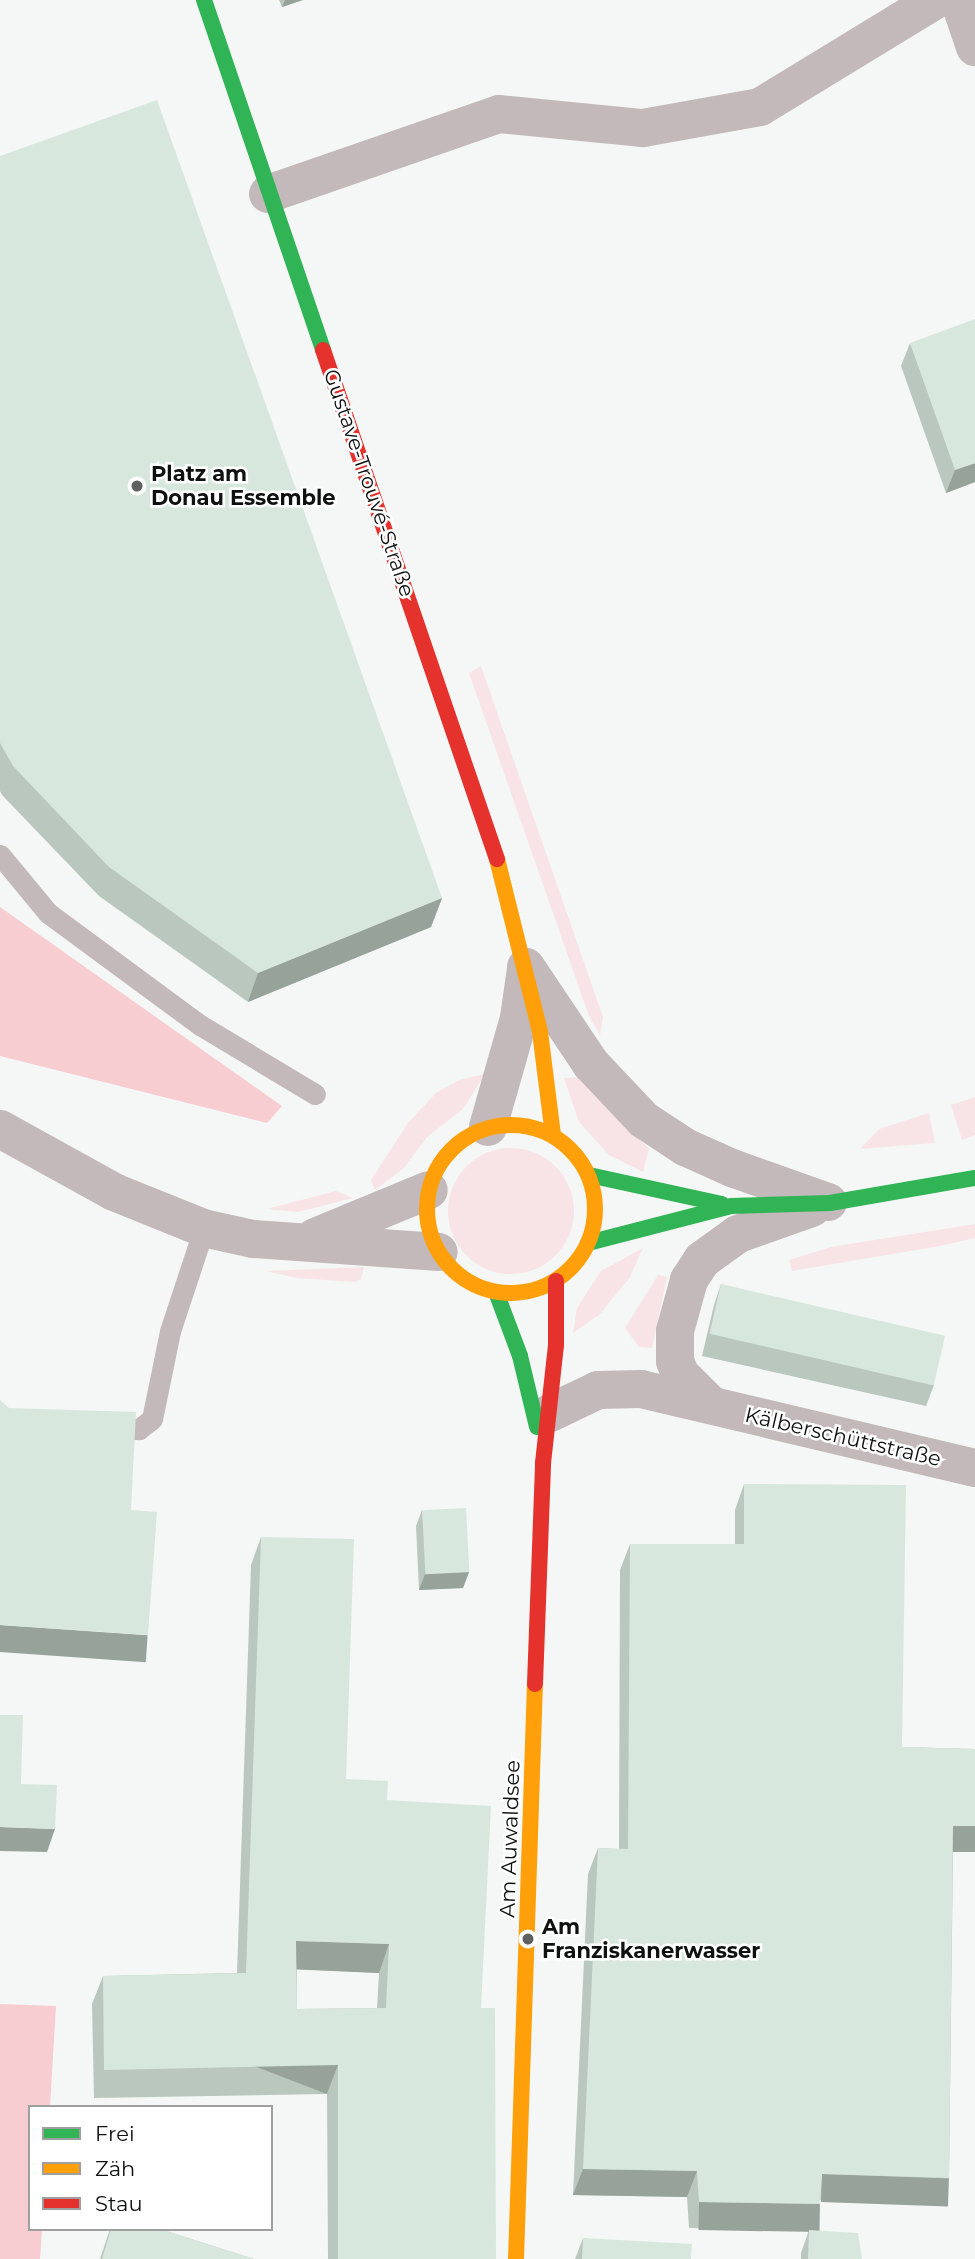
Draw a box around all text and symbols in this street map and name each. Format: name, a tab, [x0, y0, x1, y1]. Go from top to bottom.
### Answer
street label: Gustave-Trouvé-Straße	[318, 366, 420, 600]
place label: Platz am Donau Essemble	[151, 461, 336, 511]
marker: Platz am Donau Essemble	[129, 478, 145, 494]
street label: Kälberschüttstraße	[743, 1402, 943, 1472]
street label: Am Auwaldsee	[495, 1760, 525, 1918]
place label: Am Franziskanerwasser	[542, 1914, 760, 1964]
marker: Am Franziskanerwasser	[520, 1931, 536, 1947]
legend	[28, 2105, 273, 2231]
text: Frei	[95, 2121, 135, 2146]
text: Zäh	[95, 2156, 135, 2181]
text: Stau	[95, 2191, 143, 2216]

